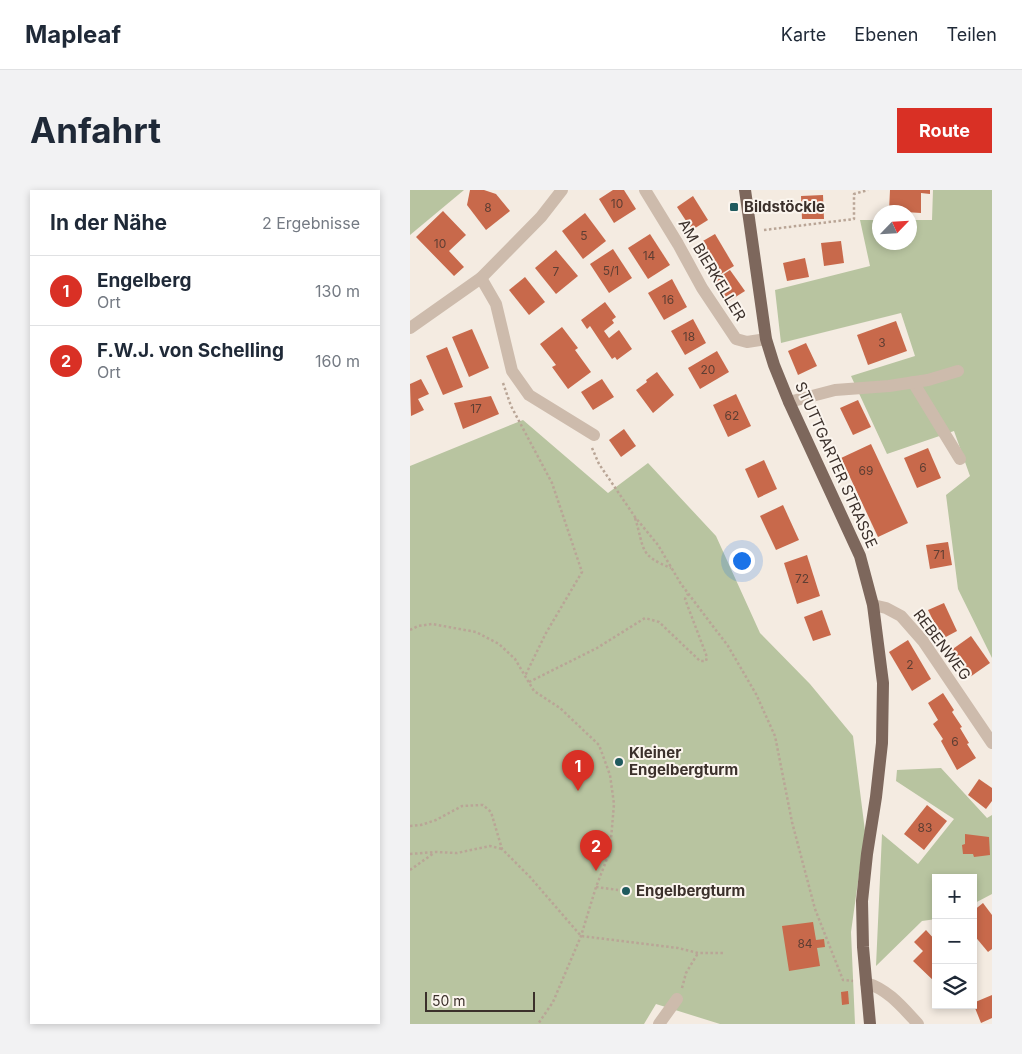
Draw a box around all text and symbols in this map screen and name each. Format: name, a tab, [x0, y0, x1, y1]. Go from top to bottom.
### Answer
text: Mapleaf	[25, 20, 121, 49]
text: Karte	[781, 24, 826, 45]
text: Ebenen	[854, 24, 918, 45]
text: Teilen	[946, 24, 997, 45]
button: Route	[897, 108, 992, 153]
text: Anfahrt	[30, 109, 161, 151]
house number: 10	[611, 196, 623, 211]
place label: Bildstöckle	[744, 197, 825, 216]
house number: 8	[484, 200, 492, 215]
marker: Bildstöckle	[728, 201, 740, 213]
north arrow	[872, 205, 917, 250]
text: In der Nähe	[50, 210, 167, 235]
text: 2 Ergebnisse	[262, 213, 360, 233]
street label: AM BIERKELLER	[675, 215, 750, 324]
house number: 5	[580, 228, 588, 243]
house number: 10	[434, 236, 446, 251]
house number: 14	[643, 248, 656, 263]
house number: 5/1	[603, 263, 619, 278]
house number: 7	[553, 264, 560, 279]
text: Engelberg	[97, 269, 191, 292]
text: 1	[63, 281, 69, 301]
text: 130 m	[315, 281, 360, 301]
text: Ort	[97, 292, 121, 312]
house number: 16	[662, 292, 674, 307]
house number: 18	[683, 329, 695, 344]
house number: 3	[878, 335, 886, 350]
text: F.W.J. von Schelling	[97, 339, 284, 362]
text: 2	[61, 351, 71, 371]
text: 160 m	[315, 351, 360, 371]
text: Ort	[97, 362, 121, 382]
house number: 20	[701, 362, 715, 377]
street label: STUTTGARTER STRASSE	[791, 379, 882, 551]
house number: 17	[470, 401, 482, 416]
house number: 62	[725, 408, 739, 423]
house number: 6	[919, 460, 927, 475]
house number: 69	[859, 463, 873, 478]
house number: 71	[933, 547, 945, 562]
your location	[729, 548, 755, 574]
house number: 72	[795, 571, 809, 586]
street label: REBENWEG	[910, 606, 975, 684]
house number: 2	[906, 657, 914, 672]
house number: 6	[951, 734, 959, 749]
place label: Kleiner Engelbergturm	[629, 743, 738, 779]
pin: 1	[562, 750, 594, 791]
marker: Kleiner Engelbergturm	[613, 756, 625, 768]
house number: 83	[918, 820, 932, 835]
pin: 2	[580, 830, 612, 871]
map controls	[932, 874, 977, 1009]
button: +	[932, 874, 977, 919]
place label: Engelbergturm	[636, 881, 745, 900]
marker: Engelbergturm	[620, 885, 632, 897]
button: −	[932, 919, 977, 964]
house number: 84	[797, 936, 813, 951]
button: layers	[932, 964, 977, 1009]
scale bar	[425, 989, 535, 1012]
text: 50 m	[432, 992, 466, 1009]

